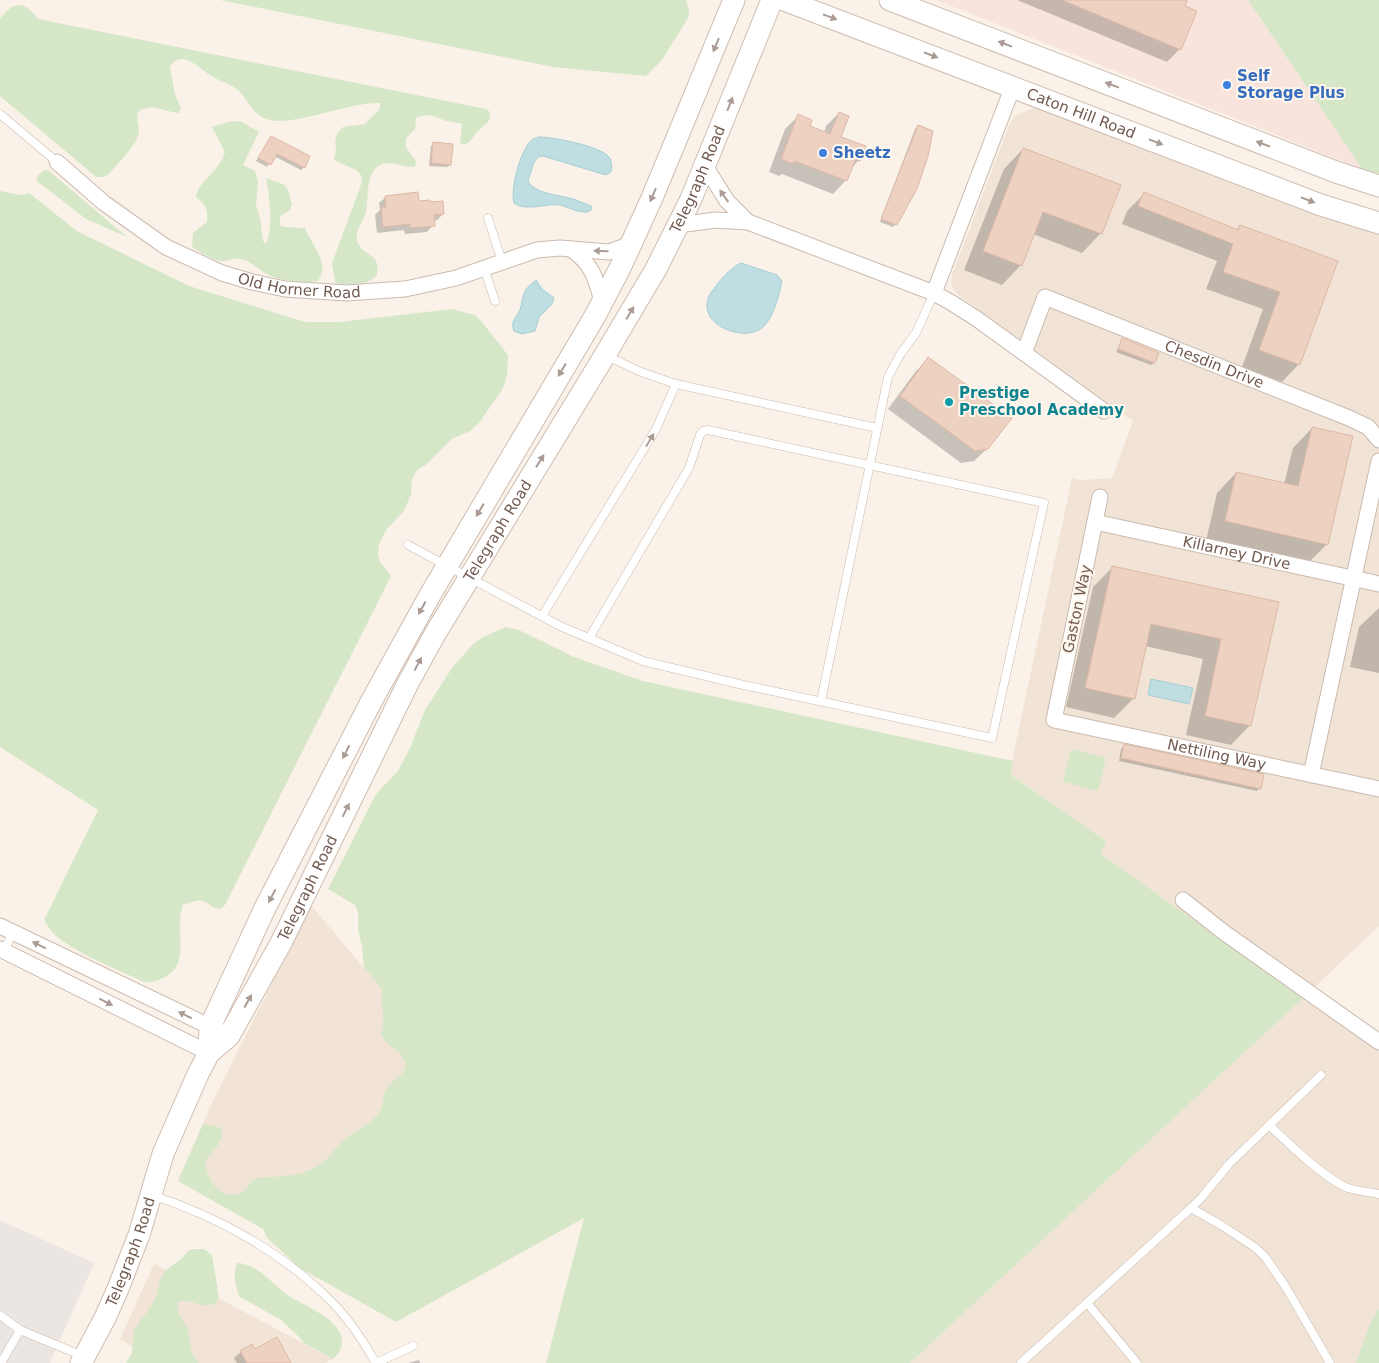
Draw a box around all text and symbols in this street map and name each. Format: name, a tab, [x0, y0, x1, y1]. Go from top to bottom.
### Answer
one-way arrow	[823, 13, 838, 21]
one-way arrow	[711, 38, 719, 52]
one-way arrow	[997, 40, 1012, 48]
one-way arrow	[924, 51, 939, 59]
place label: Self Storage Plus	[1237, 67, 1345, 102]
marker: Self Storage Plus	[1221, 79, 1233, 91]
one-way arrow	[1104, 81, 1119, 89]
street label: Caton Hill Road	[1024, 84, 1138, 142]
one-way arrow	[726, 96, 734, 111]
street label: Telegraph Road	[666, 123, 729, 237]
one-way arrow	[1149, 138, 1163, 146]
one-way arrow	[1255, 140, 1270, 148]
place label: Sheetz	[833, 144, 891, 162]
marker: Sheetz	[817, 147, 829, 159]
one-way arrow	[649, 188, 657, 202]
one-way arrow	[719, 189, 729, 203]
one-way arrow	[1301, 196, 1316, 204]
one-way arrow	[593, 247, 609, 255]
street label: Old Horner Road	[236, 269, 361, 302]
one-way arrow	[626, 306, 634, 321]
street label: Chesdin Drive	[1162, 337, 1266, 392]
one-way arrow	[558, 364, 567, 377]
place label: Prestige Preschool Academy	[959, 384, 1124, 419]
marker: Prestige Preschool Academy	[943, 396, 955, 408]
one-way arrow	[645, 434, 654, 447]
one-way arrow	[535, 455, 544, 468]
street label: Telegraph Road	[459, 477, 536, 586]
one-way arrow	[475, 504, 484, 517]
street label: Killarney Drive	[1181, 532, 1292, 573]
street label: Gaston Way	[1059, 563, 1095, 655]
one-way arrow	[418, 602, 427, 615]
one-way arrow	[414, 658, 423, 671]
street label: Nettiling Way	[1166, 735, 1268, 774]
one-way arrow	[342, 745, 350, 759]
one-way arrow	[342, 803, 350, 817]
street label: Telegraph Road	[274, 832, 341, 945]
one-way arrow	[268, 889, 276, 903]
one-way arrow	[32, 940, 46, 948]
one-way arrow	[244, 995, 253, 1008]
one-way arrow	[99, 998, 113, 1006]
one-way arrow	[178, 1011, 192, 1019]
street label: Telegraph Road	[102, 1195, 159, 1311]

